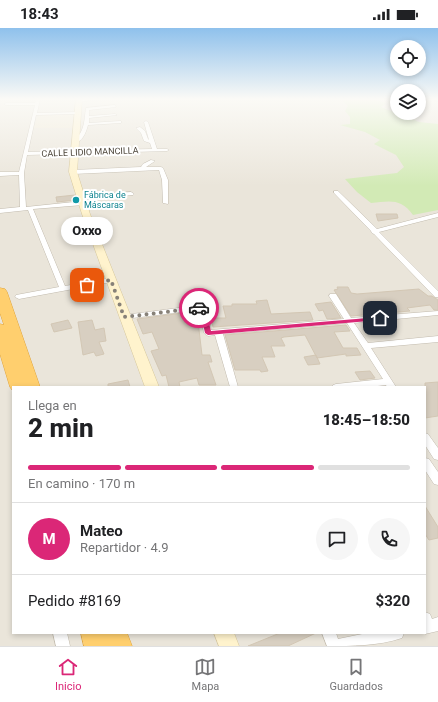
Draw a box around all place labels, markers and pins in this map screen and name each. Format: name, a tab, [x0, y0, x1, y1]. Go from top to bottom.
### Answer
place label: Fábrica de Máscaras	[84, 190, 126, 210]
marker: Fábrica de Máscaras	[71, 195, 81, 205]
callout: Oxxo	[61, 217, 113, 245]
pin	[70, 268, 104, 302]
pin	[363, 301, 397, 335]

